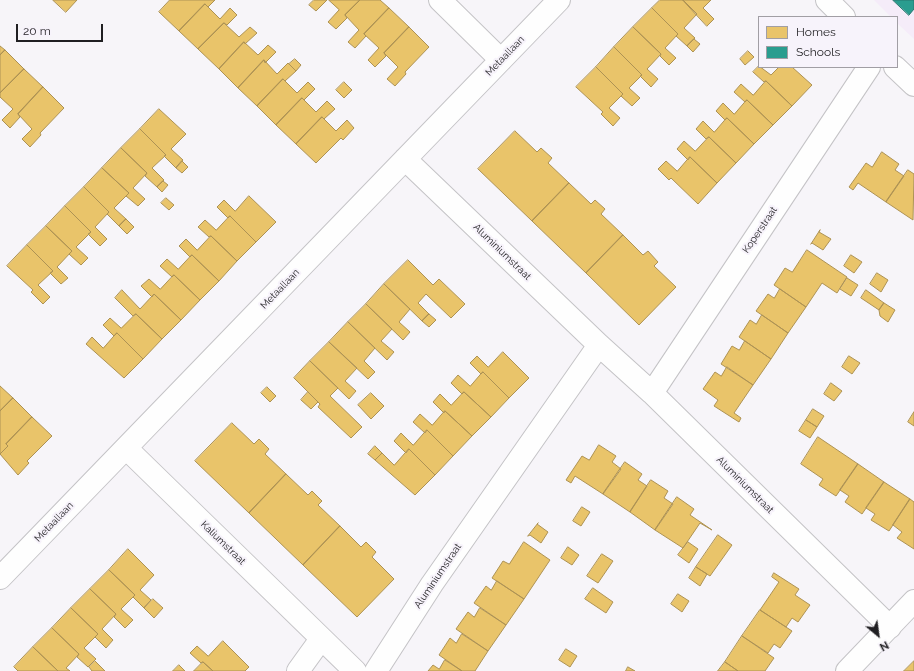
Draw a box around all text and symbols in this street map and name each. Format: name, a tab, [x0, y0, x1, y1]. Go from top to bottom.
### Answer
scale bar	[18, 16, 105, 42]
legend	[758, 16, 898, 68]
text: 20 m	[23, 24, 51, 38]
text: Homes	[796, 25, 836, 39]
street label: Metaallaan	[483, 34, 527, 78]
text: Schools	[796, 45, 840, 59]
street label: Koperstraat	[740, 204, 780, 256]
street label: Aluminiumstraat	[471, 221, 533, 283]
street label: Metaallaan	[258, 267, 302, 311]
street label: Aluminiumstraat	[714, 454, 776, 516]
street label: Metaallaan	[32, 500, 76, 544]
street label: Kaliumstraat	[198, 519, 248, 567]
street label: Aluminiumstraat	[412, 541, 464, 611]
north arrow	[858, 615, 898, 655]
text: N	[877, 638, 891, 654]

